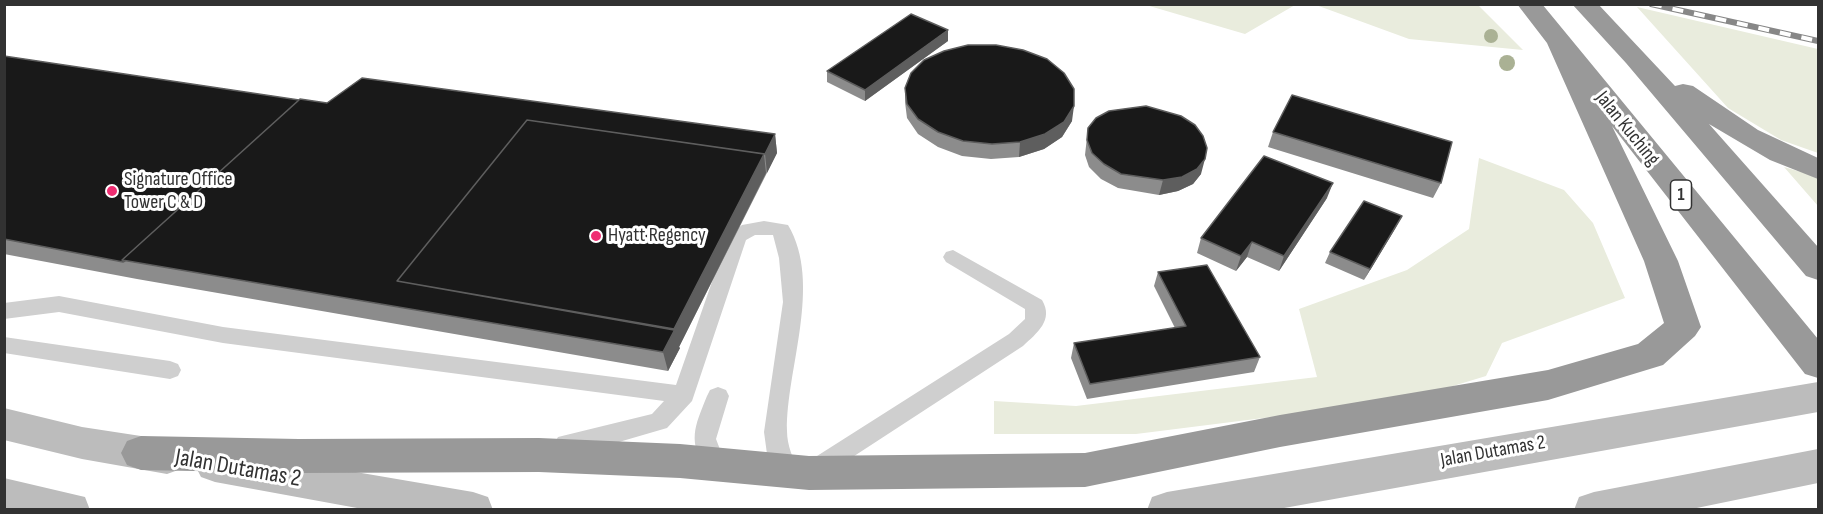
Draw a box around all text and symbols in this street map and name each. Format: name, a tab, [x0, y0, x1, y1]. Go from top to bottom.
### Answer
street label: Jalan Kuching	[1590, 87, 1664, 171]
place label: Signature Office Tower C & D	[124, 168, 233, 215]
road number: 1	[1670, 180, 1692, 210]
marker: Signature Office Tower C & D	[105, 184, 119, 198]
place label: Hyatt Regency	[608, 224, 706, 248]
marker: Hyatt Regency	[589, 229, 603, 243]
street label: Jalan Dutamas 2	[1439, 431, 1547, 473]
street label: Jalan Dutamas 2	[173, 444, 303, 494]

